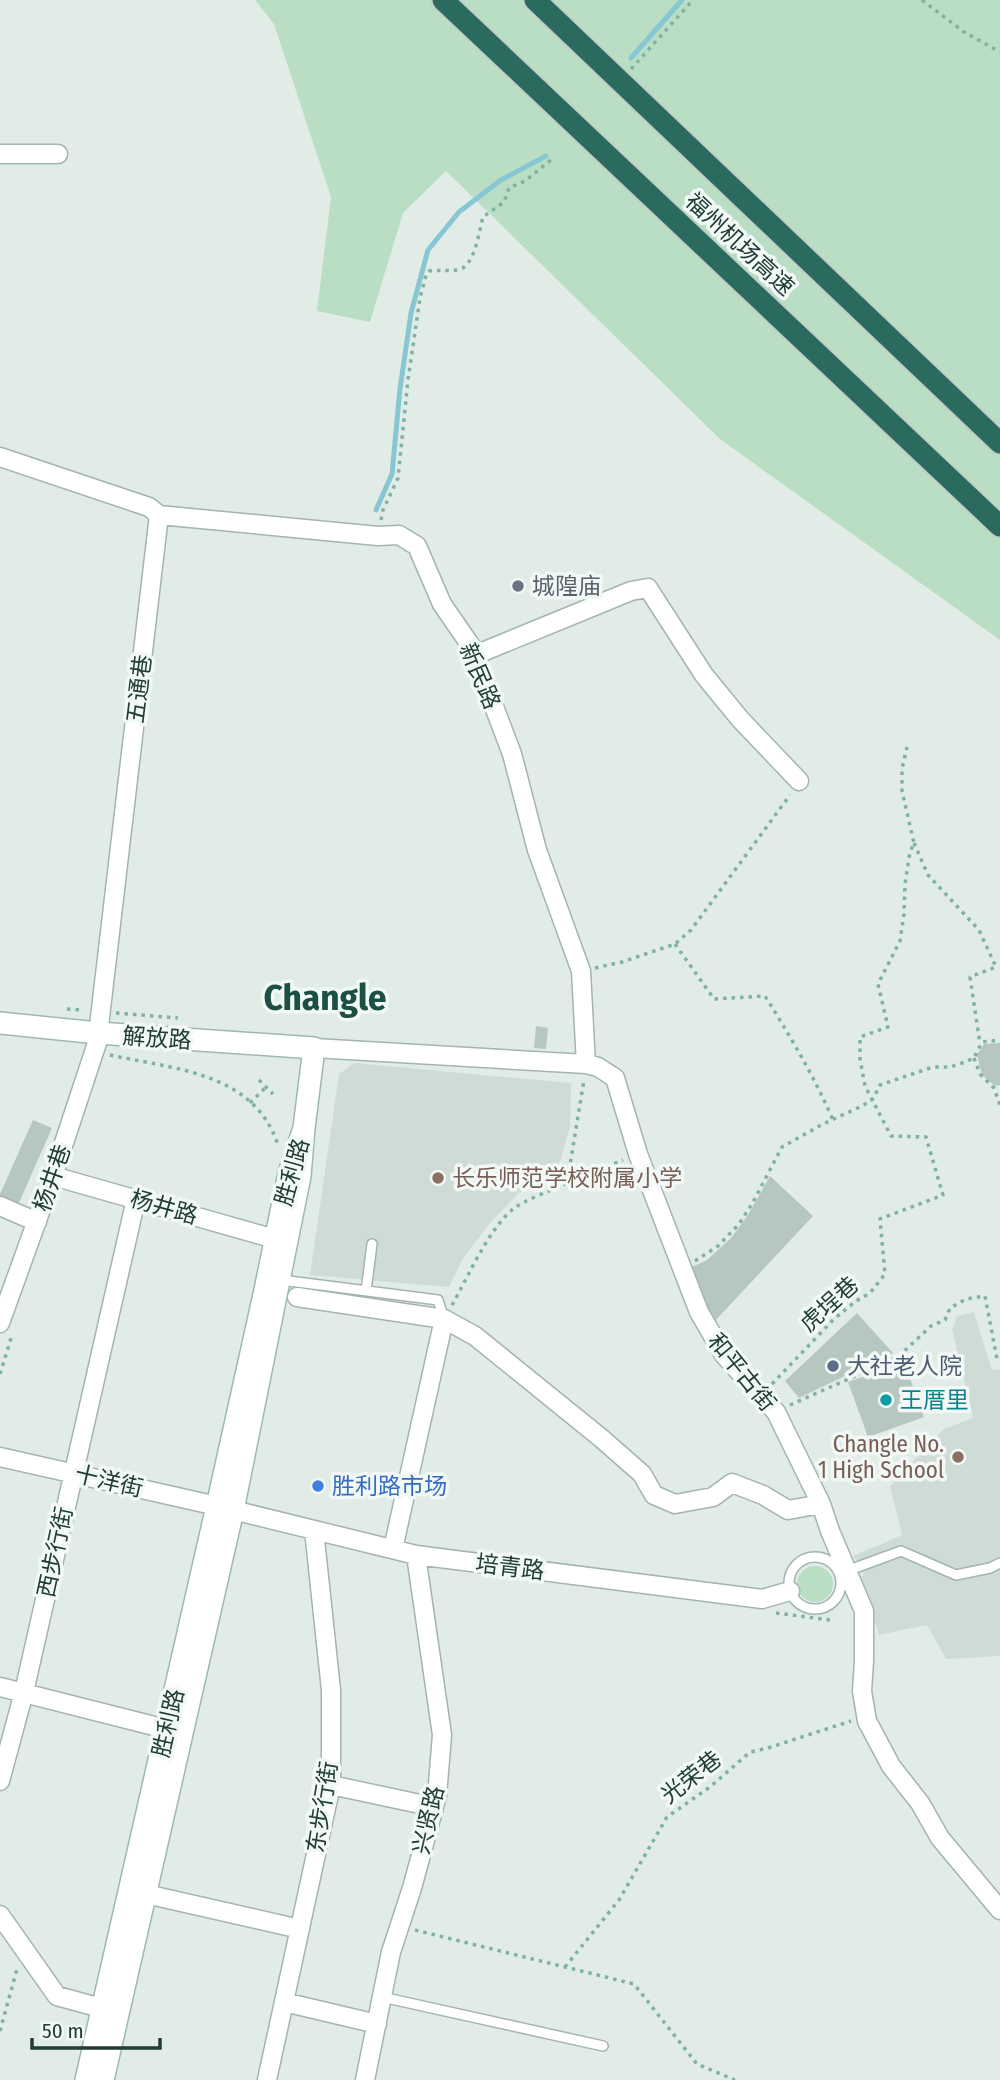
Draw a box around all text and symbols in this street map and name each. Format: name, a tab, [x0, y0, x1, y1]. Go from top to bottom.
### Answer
street label: 福州机场高速	[680, 187, 800, 301]
place label: 城隍庙	[532, 572, 601, 600]
marker: 城隍庙	[510, 578, 526, 594]
street label: 新民路	[454, 639, 506, 713]
street label: 五通巷	[121, 653, 157, 725]
district label: Changle	[263, 975, 387, 1020]
street label: 解放路	[122, 1022, 192, 1054]
street label: 胜利路	[269, 1135, 315, 1209]
street label: 杨井巷	[28, 1141, 76, 1215]
place label: 长乐师范学校附属小学	[452, 1164, 682, 1192]
marker: 长乐师范学校附属小学	[430, 1170, 446, 1186]
street label: 杨井路	[127, 1184, 201, 1230]
street label: 虎埕巷	[794, 1271, 864, 1337]
street label: 和平古街	[702, 1327, 782, 1417]
place label: 大社老人院	[847, 1352, 962, 1380]
marker: 大社老人院	[825, 1358, 841, 1374]
place label: 王厝里	[900, 1386, 969, 1414]
marker: 王厝里	[878, 1392, 894, 1408]
place label: Changle No. 1 High School	[818, 1430, 944, 1484]
marker: Changle No. 1 High School	[950, 1449, 966, 1465]
street label: 十洋街	[72, 1460, 146, 1502]
place label: 胜利路市场	[332, 1472, 447, 1500]
marker: 胜利路市场	[310, 1478, 326, 1494]
street label: 西步行街	[32, 1504, 78, 1600]
street label: 培青路	[474, 1549, 546, 1585]
street label: 胜利路	[147, 1686, 189, 1760]
street label: 光荣巷	[655, 1745, 727, 1809]
street label: 东步行街	[301, 1759, 343, 1855]
street label: 兴贤路	[407, 1783, 449, 1857]
scale bar	[32, 2007, 159, 2050]
text: 50 m	[42, 2018, 84, 2044]

